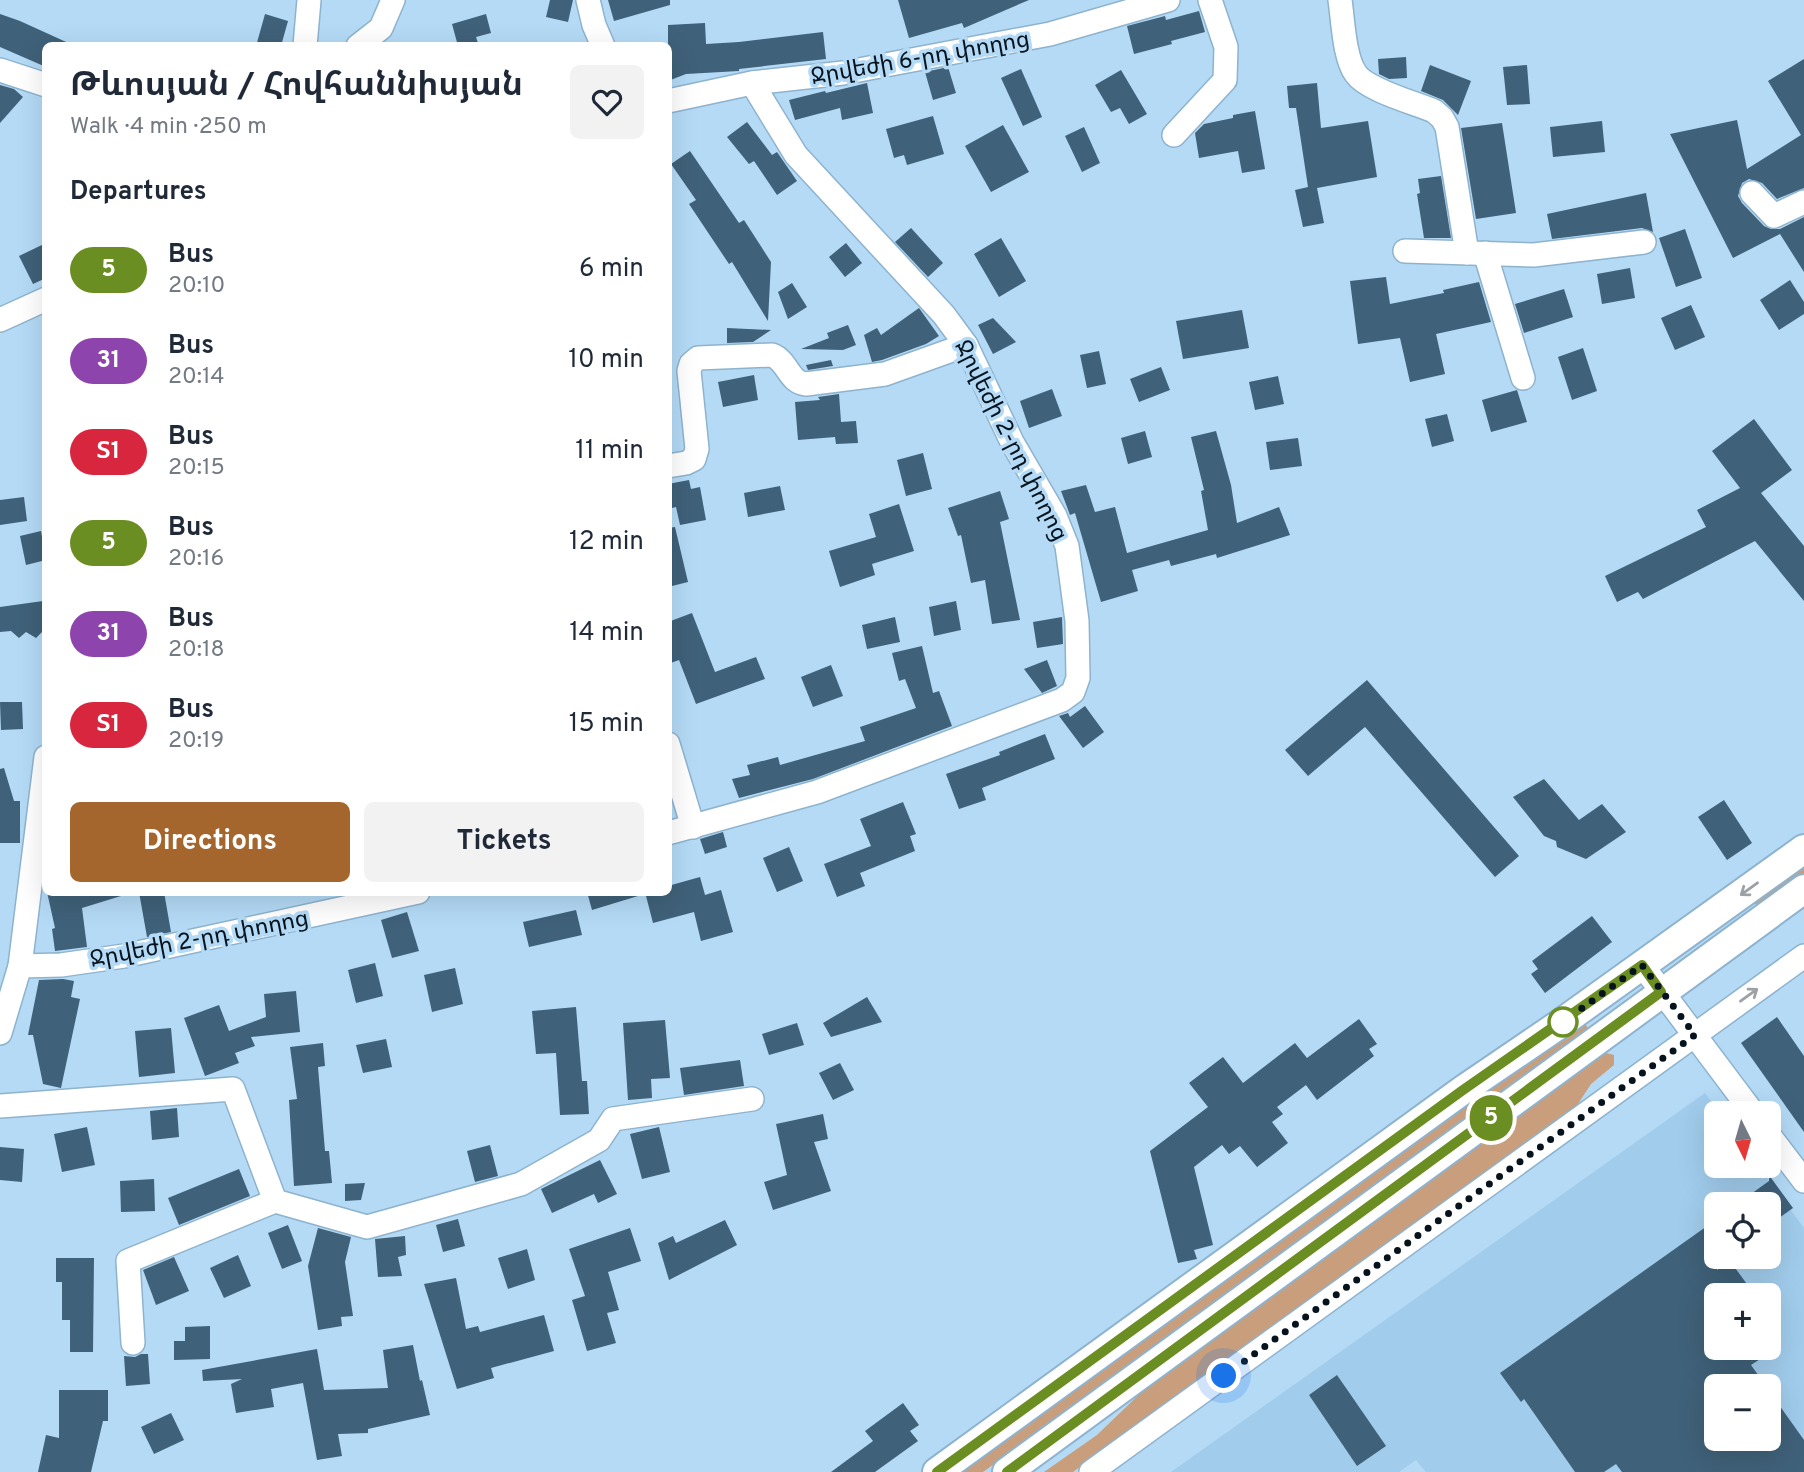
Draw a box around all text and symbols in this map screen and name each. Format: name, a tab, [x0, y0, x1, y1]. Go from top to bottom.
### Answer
street label: Ջրվեժի 6-րդ փողոց	[809, 26, 1032, 93]
button: heart	[570, 65, 644, 139]
text: Թևոսյան / Հովհաննիսյան	[70, 66, 523, 108]
text: Walk · 4 min · 250 m	[70, 113, 267, 142]
text: Departures	[70, 176, 207, 209]
text: Bus	[168, 239, 214, 272]
text: 6 min	[579, 253, 644, 286]
text: 5	[101, 255, 116, 285]
text: 20:10	[168, 272, 225, 301]
text: Bus	[168, 330, 214, 363]
street label: Ջրվեժի 2-րդ փողոց	[946, 336, 1073, 547]
text: 10 min	[568, 344, 644, 377]
text: 31	[97, 346, 120, 376]
text: 20:14	[168, 363, 224, 392]
text: Bus	[168, 421, 214, 454]
text: 11 min	[575, 435, 644, 468]
text: Տ1	[97, 437, 120, 467]
text: 20:15	[168, 454, 225, 483]
text: Bus	[168, 512, 214, 545]
text: 12 min	[569, 526, 644, 559]
text: 5	[101, 528, 116, 558]
text: 20:16	[168, 545, 224, 574]
text: Bus	[168, 603, 214, 636]
text: 14 min	[569, 617, 644, 650]
text: 31	[97, 619, 120, 649]
text: 20:18	[168, 636, 225, 665]
text: Bus	[168, 694, 214, 727]
text: 15 min	[569, 708, 644, 741]
text: Տ1	[97, 710, 120, 740]
text: 20:19	[168, 727, 224, 756]
button: Directions	[70, 802, 350, 882]
button: Tickets	[364, 802, 644, 882]
one-way arrow	[1740, 882, 1759, 897]
street label: Ջրվեժի 2-րդ փողոց	[88, 905, 311, 976]
one-way arrow	[1739, 988, 1758, 1002]
unlabelled marker	[1548, 1007, 1578, 1037]
line badge: 5	[1468, 1095, 1514, 1141]
north arrow	[1704, 1101, 1782, 1178]
map controls	[1704, 1101, 1781, 1451]
text: 5	[1484, 1103, 1498, 1133]
button: locate	[1704, 1192, 1781, 1269]
button: +	[1704, 1283, 1781, 1360]
your location	[1206, 1358, 1241, 1393]
button: −	[1704, 1374, 1781, 1451]

